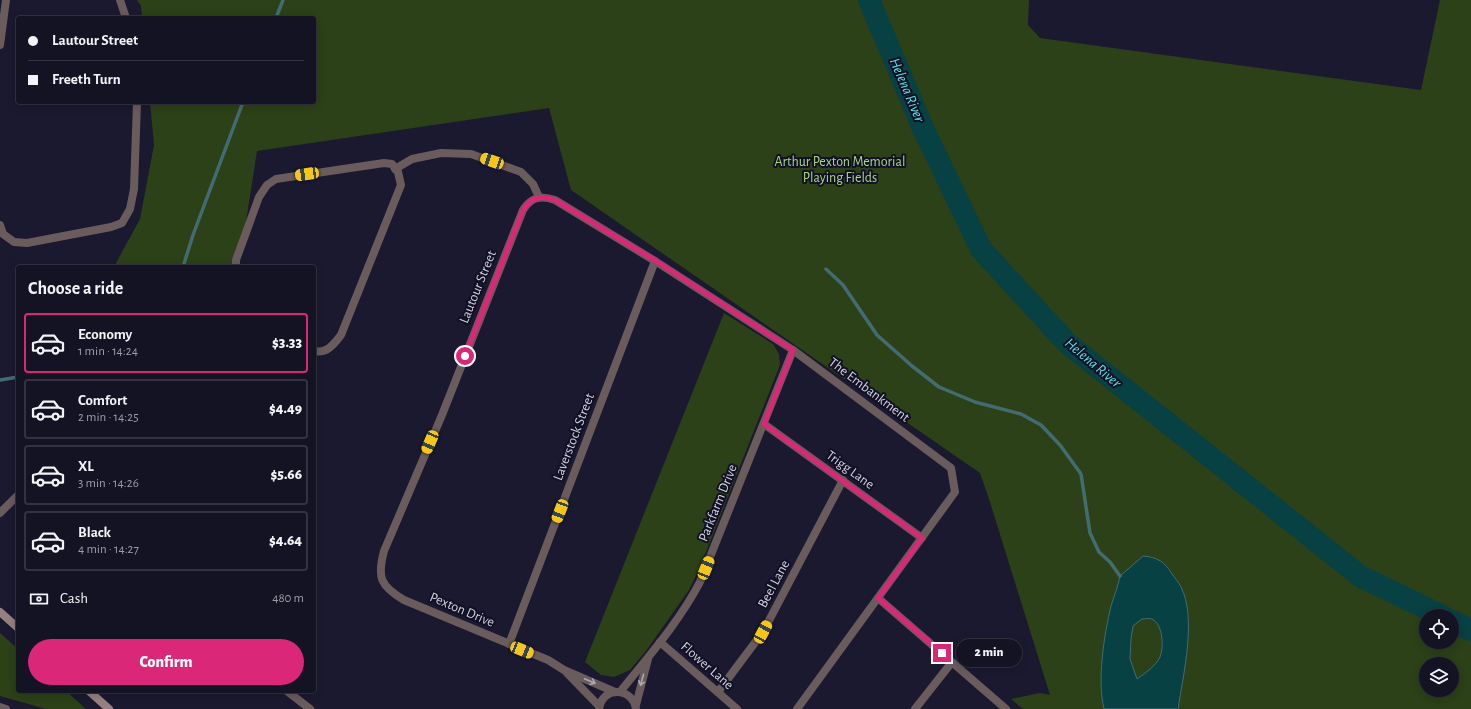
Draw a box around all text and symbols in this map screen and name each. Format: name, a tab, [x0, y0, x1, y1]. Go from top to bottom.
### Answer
text: Lautour Street	[52, 33, 138, 48]
water label: Helena River	[887, 56, 928, 125]
text: Freeth Turn	[52, 72, 121, 87]
car	[479, 151, 505, 171]
park label: Arthur Pexton Memorial Playing Fields	[775, 155, 905, 185]
car	[294, 166, 320, 182]
street label: Lautour Street	[457, 248, 499, 325]
text: Choose a ride	[28, 280, 123, 298]
icon: car	[30, 325, 66, 361]
text: Economy	[78, 327, 132, 342]
text: $3.33	[272, 335, 302, 350]
water label: Helena River	[1062, 335, 1125, 391]
text: 1 min · 14:24	[78, 345, 138, 358]
route start	[456, 347, 474, 365]
street label: The Embankment	[826, 355, 912, 425]
icon: car	[30, 391, 66, 427]
street label: Laverstock Street	[551, 391, 597, 483]
text: Comfort	[78, 393, 127, 408]
text: $4.49	[269, 401, 302, 416]
text: 2 min · 14:25	[78, 411, 139, 424]
car	[420, 429, 440, 455]
street label: Trigg Lane	[823, 448, 877, 492]
icon: car	[30, 457, 66, 493]
text: XL	[78, 459, 94, 474]
street label: Parkfarm Drive	[696, 462, 740, 544]
text: $5.66	[270, 467, 302, 482]
text: 3 min · 14:26	[78, 477, 139, 490]
car	[550, 498, 570, 524]
icon: car	[30, 523, 66, 559]
text: Black	[78, 525, 111, 540]
text: $4.64	[269, 533, 302, 548]
text: 4 min · 14:27	[78, 543, 139, 556]
car	[696, 555, 716, 581]
street label: Beel Lane	[756, 558, 792, 610]
icon: cash	[28, 588, 50, 610]
street label: Pexton Drive	[428, 590, 496, 630]
text: Cash	[60, 591, 88, 606]
text: 480 m	[272, 592, 304, 605]
map controls	[1419, 609, 1459, 697]
button: locate	[1419, 609, 1459, 649]
car	[752, 619, 774, 645]
button: Confirm	[28, 639, 304, 685]
callout: 2 min	[956, 639, 1022, 667]
car	[509, 640, 535, 660]
street label: Flower Lane	[678, 640, 736, 692]
route end	[933, 644, 951, 662]
text: 2 min	[974, 646, 1004, 659]
button: layers	[1419, 657, 1459, 697]
one-way arrow	[638, 674, 645, 687]
one-way arrow	[583, 677, 595, 685]

